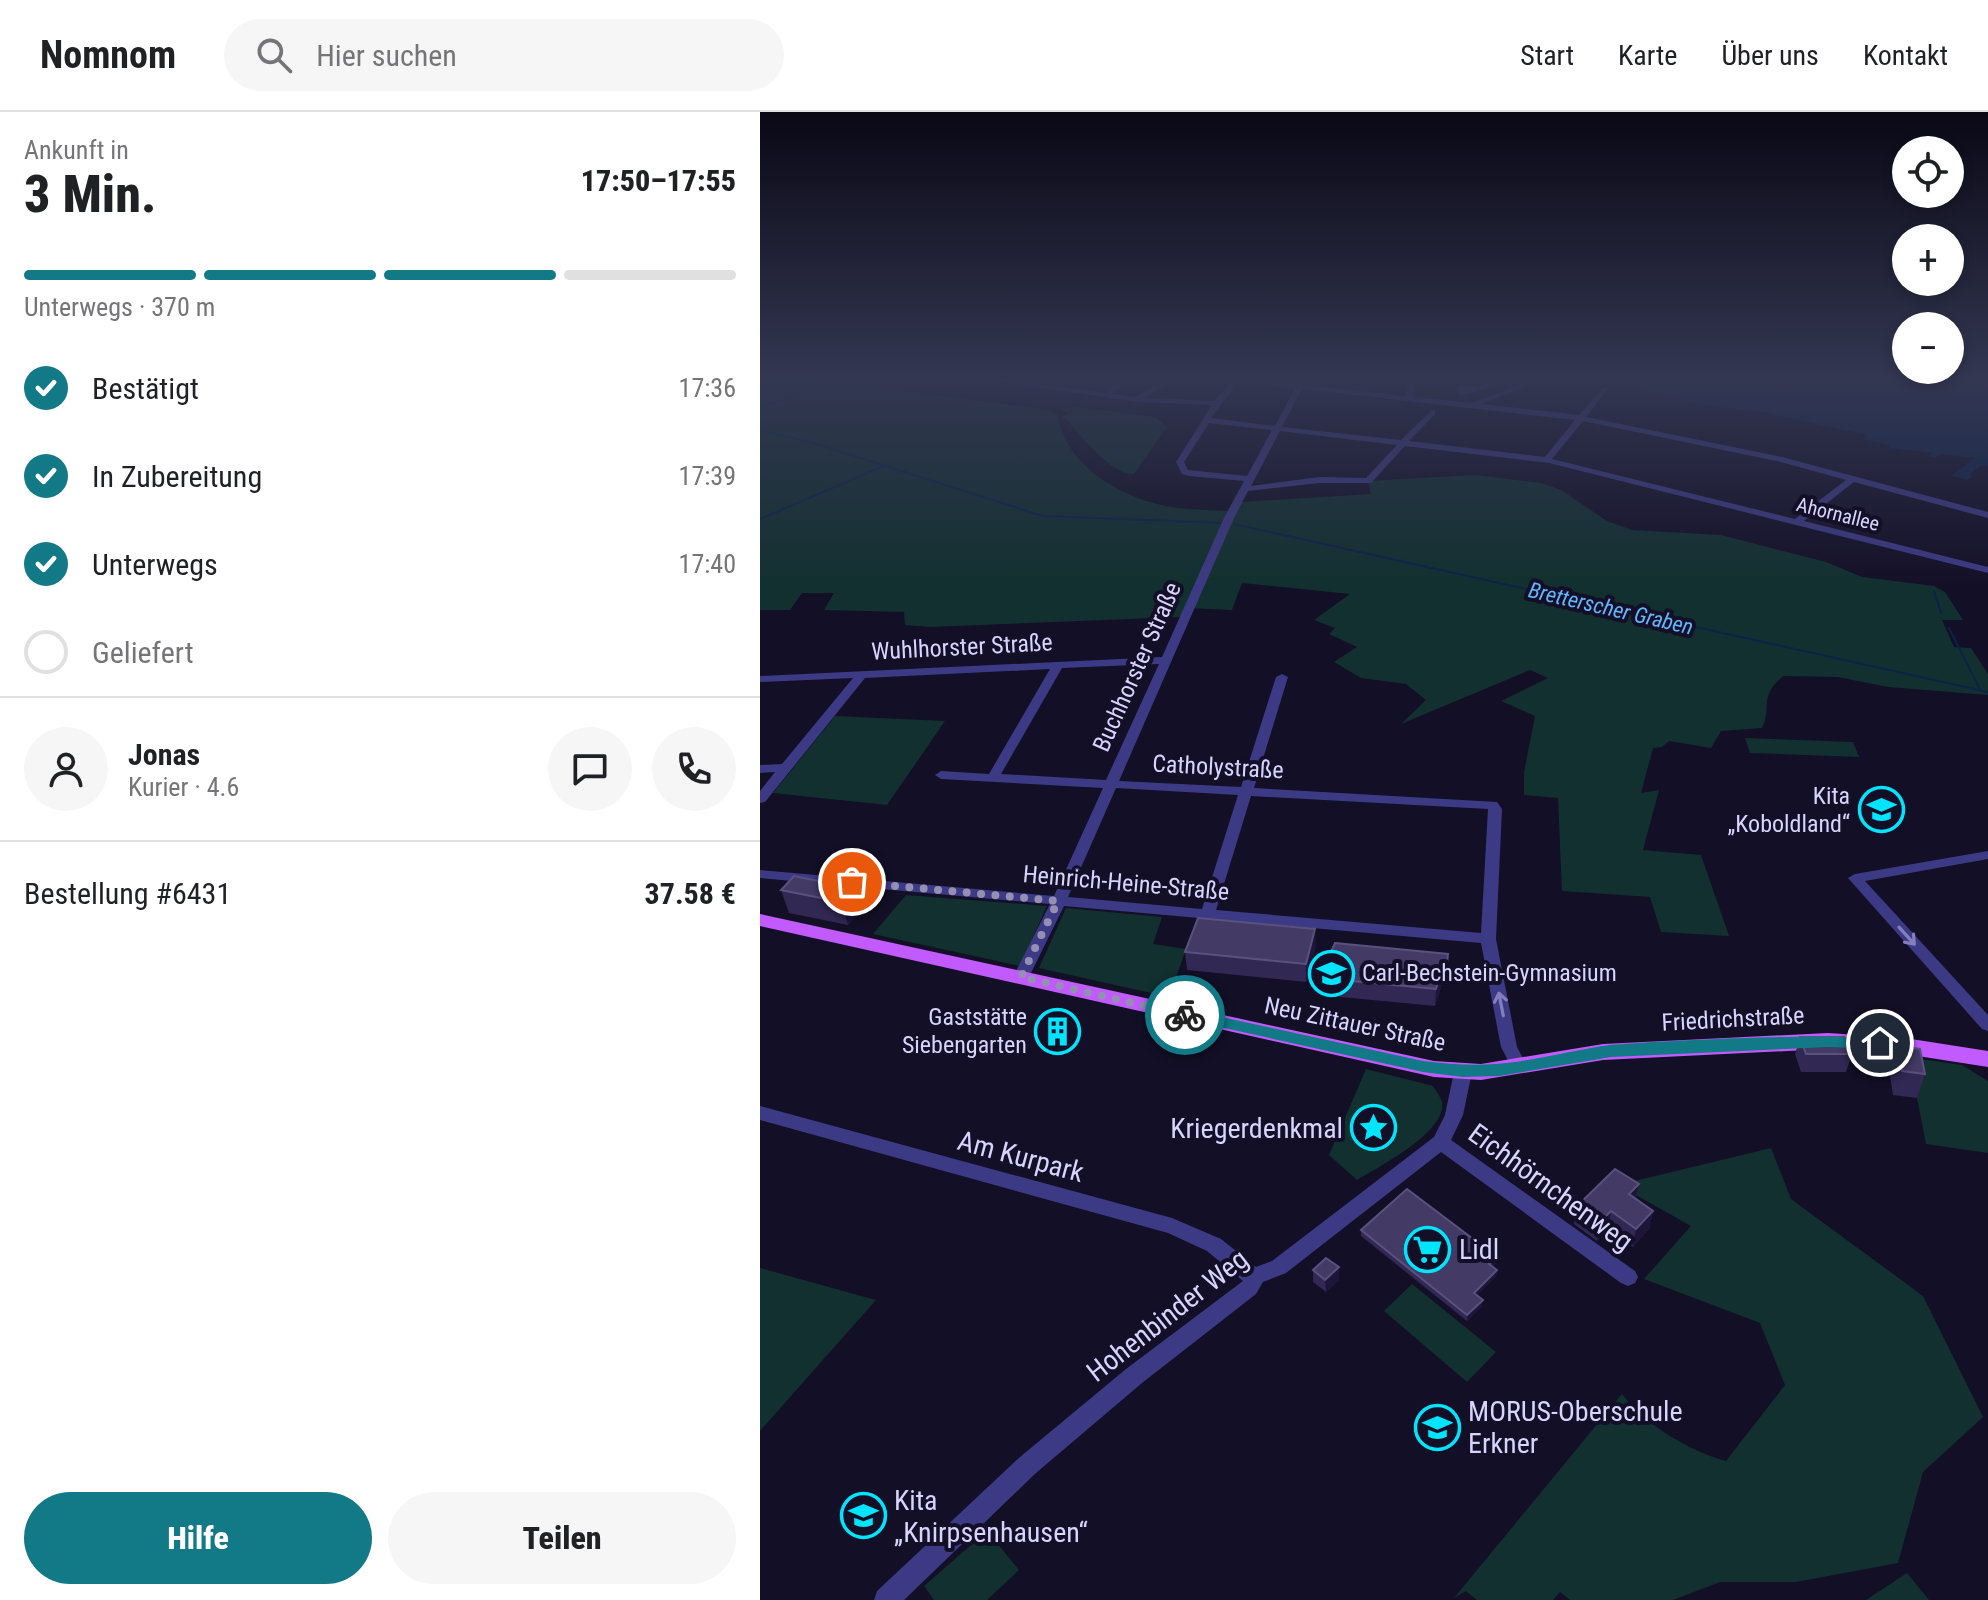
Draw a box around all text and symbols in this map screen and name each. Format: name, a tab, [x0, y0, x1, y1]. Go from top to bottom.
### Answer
search box	[224, 19, 784, 91]
text: Nomnom	[40, 33, 176, 77]
icon: search	[252, 33, 296, 77]
text: Hier suchen	[316, 38, 457, 73]
text: Start	[1520, 39, 1574, 72]
text: Karte	[1618, 39, 1677, 72]
text: Über uns	[1721, 39, 1819, 72]
text: Kontakt	[1863, 39, 1948, 72]
text: Ankunft in	[24, 135, 129, 165]
map controls	[1892, 136, 1964, 384]
button: locate	[1892, 136, 1964, 208]
text: 17:50–17:55	[581, 163, 736, 198]
text: 3 Min.	[24, 164, 156, 225]
button: +	[1892, 224, 1964, 296]
text: Unterwegs · 370 m	[24, 292, 215, 322]
button: −	[1892, 312, 1964, 384]
icon: check	[24, 366, 68, 410]
text: Bestätigt	[92, 371, 199, 406]
text: 17:36	[679, 373, 736, 403]
icon: check	[24, 454, 68, 498]
text: In Zubereitung	[92, 459, 262, 494]
text: 17:39	[679, 461, 736, 491]
street label: Ahornallee	[1794, 492, 1882, 536]
icon: check	[24, 542, 68, 586]
text: Unterwegs	[92, 547, 218, 582]
text: 17:40	[679, 549, 736, 579]
water label: Bretterscher Graben	[1526, 577, 1696, 640]
street label: Buchhorster Straße	[1087, 578, 1187, 756]
street label: Wuhlhorster Straße	[871, 628, 1053, 666]
text: Geliefert	[92, 635, 194, 670]
button: person	[24, 727, 108, 811]
button: chat	[548, 727, 632, 811]
button: phone	[652, 727, 736, 811]
text: Jonas	[128, 737, 200, 772]
street label: Catholystraße	[1152, 750, 1284, 784]
text: Kurier · 4.6	[128, 772, 239, 802]
place label: Kita „Koboldland“	[1727, 782, 1850, 838]
school or university icon: Kita „Koboldland“	[1857, 786, 1905, 834]
pin	[818, 848, 886, 916]
icon: bag	[830, 860, 874, 904]
street label: Heinrich-Heine-Straße	[1022, 860, 1230, 906]
text: Bestellung #6431	[24, 876, 231, 911]
text: 37.58 €	[645, 876, 736, 911]
one-way arrow	[1898, 926, 1916, 946]
school or university icon: Carl-Bechstein-Gymnasium	[1307, 949, 1355, 997]
place label: Carl-Bechstein-Gymnasium	[1362, 959, 1617, 987]
courier	[1145, 975, 1225, 1055]
street label: Neu Zittauer Straße	[1262, 991, 1448, 1057]
one-way arrow	[1492, 992, 1507, 1017]
icon: bike	[1163, 993, 1207, 1037]
street label: Friedrichstraße	[1661, 1001, 1805, 1037]
place label: Gaststätte Siebengarten	[902, 1003, 1027, 1059]
building icon: Gaststätte Siebengarten	[1034, 1007, 1082, 1055]
pin	[1846, 1009, 1914, 1077]
icon: home	[1858, 1021, 1902, 1065]
place icon: Kriegerdenkmal	[1350, 1104, 1398, 1152]
place label: Kriegerdenkmal	[1170, 1112, 1343, 1145]
street label: Eichhörnchenweg	[1462, 1117, 1639, 1258]
street label: Am Kurpark	[954, 1124, 1088, 1189]
supermarket icon: Lidl	[1404, 1225, 1452, 1273]
place label: Lidl	[1459, 1233, 1499, 1266]
street label: Hohenbinder Weg	[1080, 1242, 1254, 1388]
place label: MORUS-Oberschule Erkner	[1468, 1395, 1683, 1460]
school or university icon: MORUS-Oberschule Erkner	[1413, 1403, 1461, 1451]
place label: Kita „Knirpsenhausen“	[894, 1484, 1088, 1549]
button: Hilfe	[24, 1492, 372, 1584]
button: Teilen	[388, 1492, 736, 1584]
school or university icon: Kita „Knirpsenhausen“	[839, 1492, 887, 1540]

